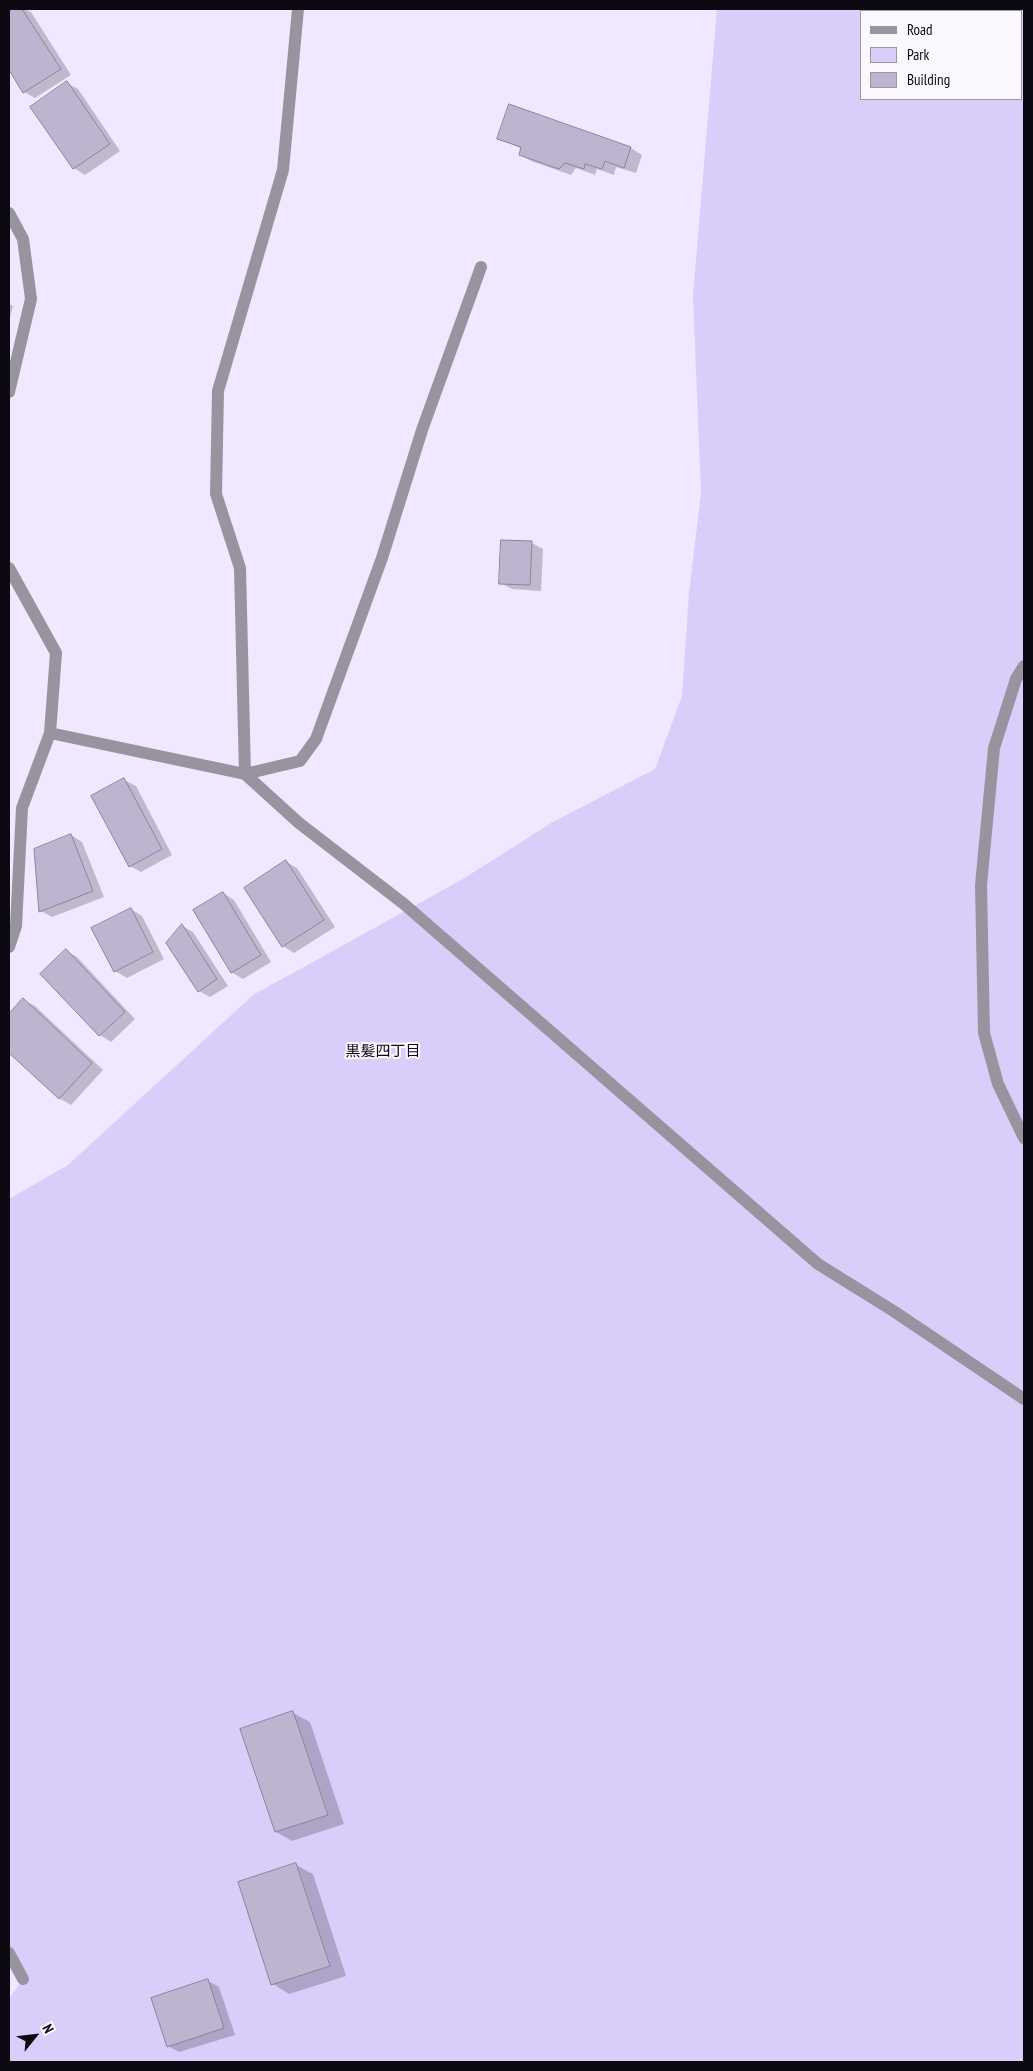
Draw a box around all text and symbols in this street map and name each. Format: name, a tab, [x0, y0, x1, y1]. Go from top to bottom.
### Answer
legend	[860, 10, 1023, 100]
text: Road	[907, 20, 933, 39]
text: Park	[907, 45, 929, 64]
text: Building	[907, 70, 950, 89]
district label: 黒髪四丁目	[346, 1043, 420, 1061]
north arrow	[10, 2011, 60, 2061]
text: N	[38, 2021, 58, 2036]

